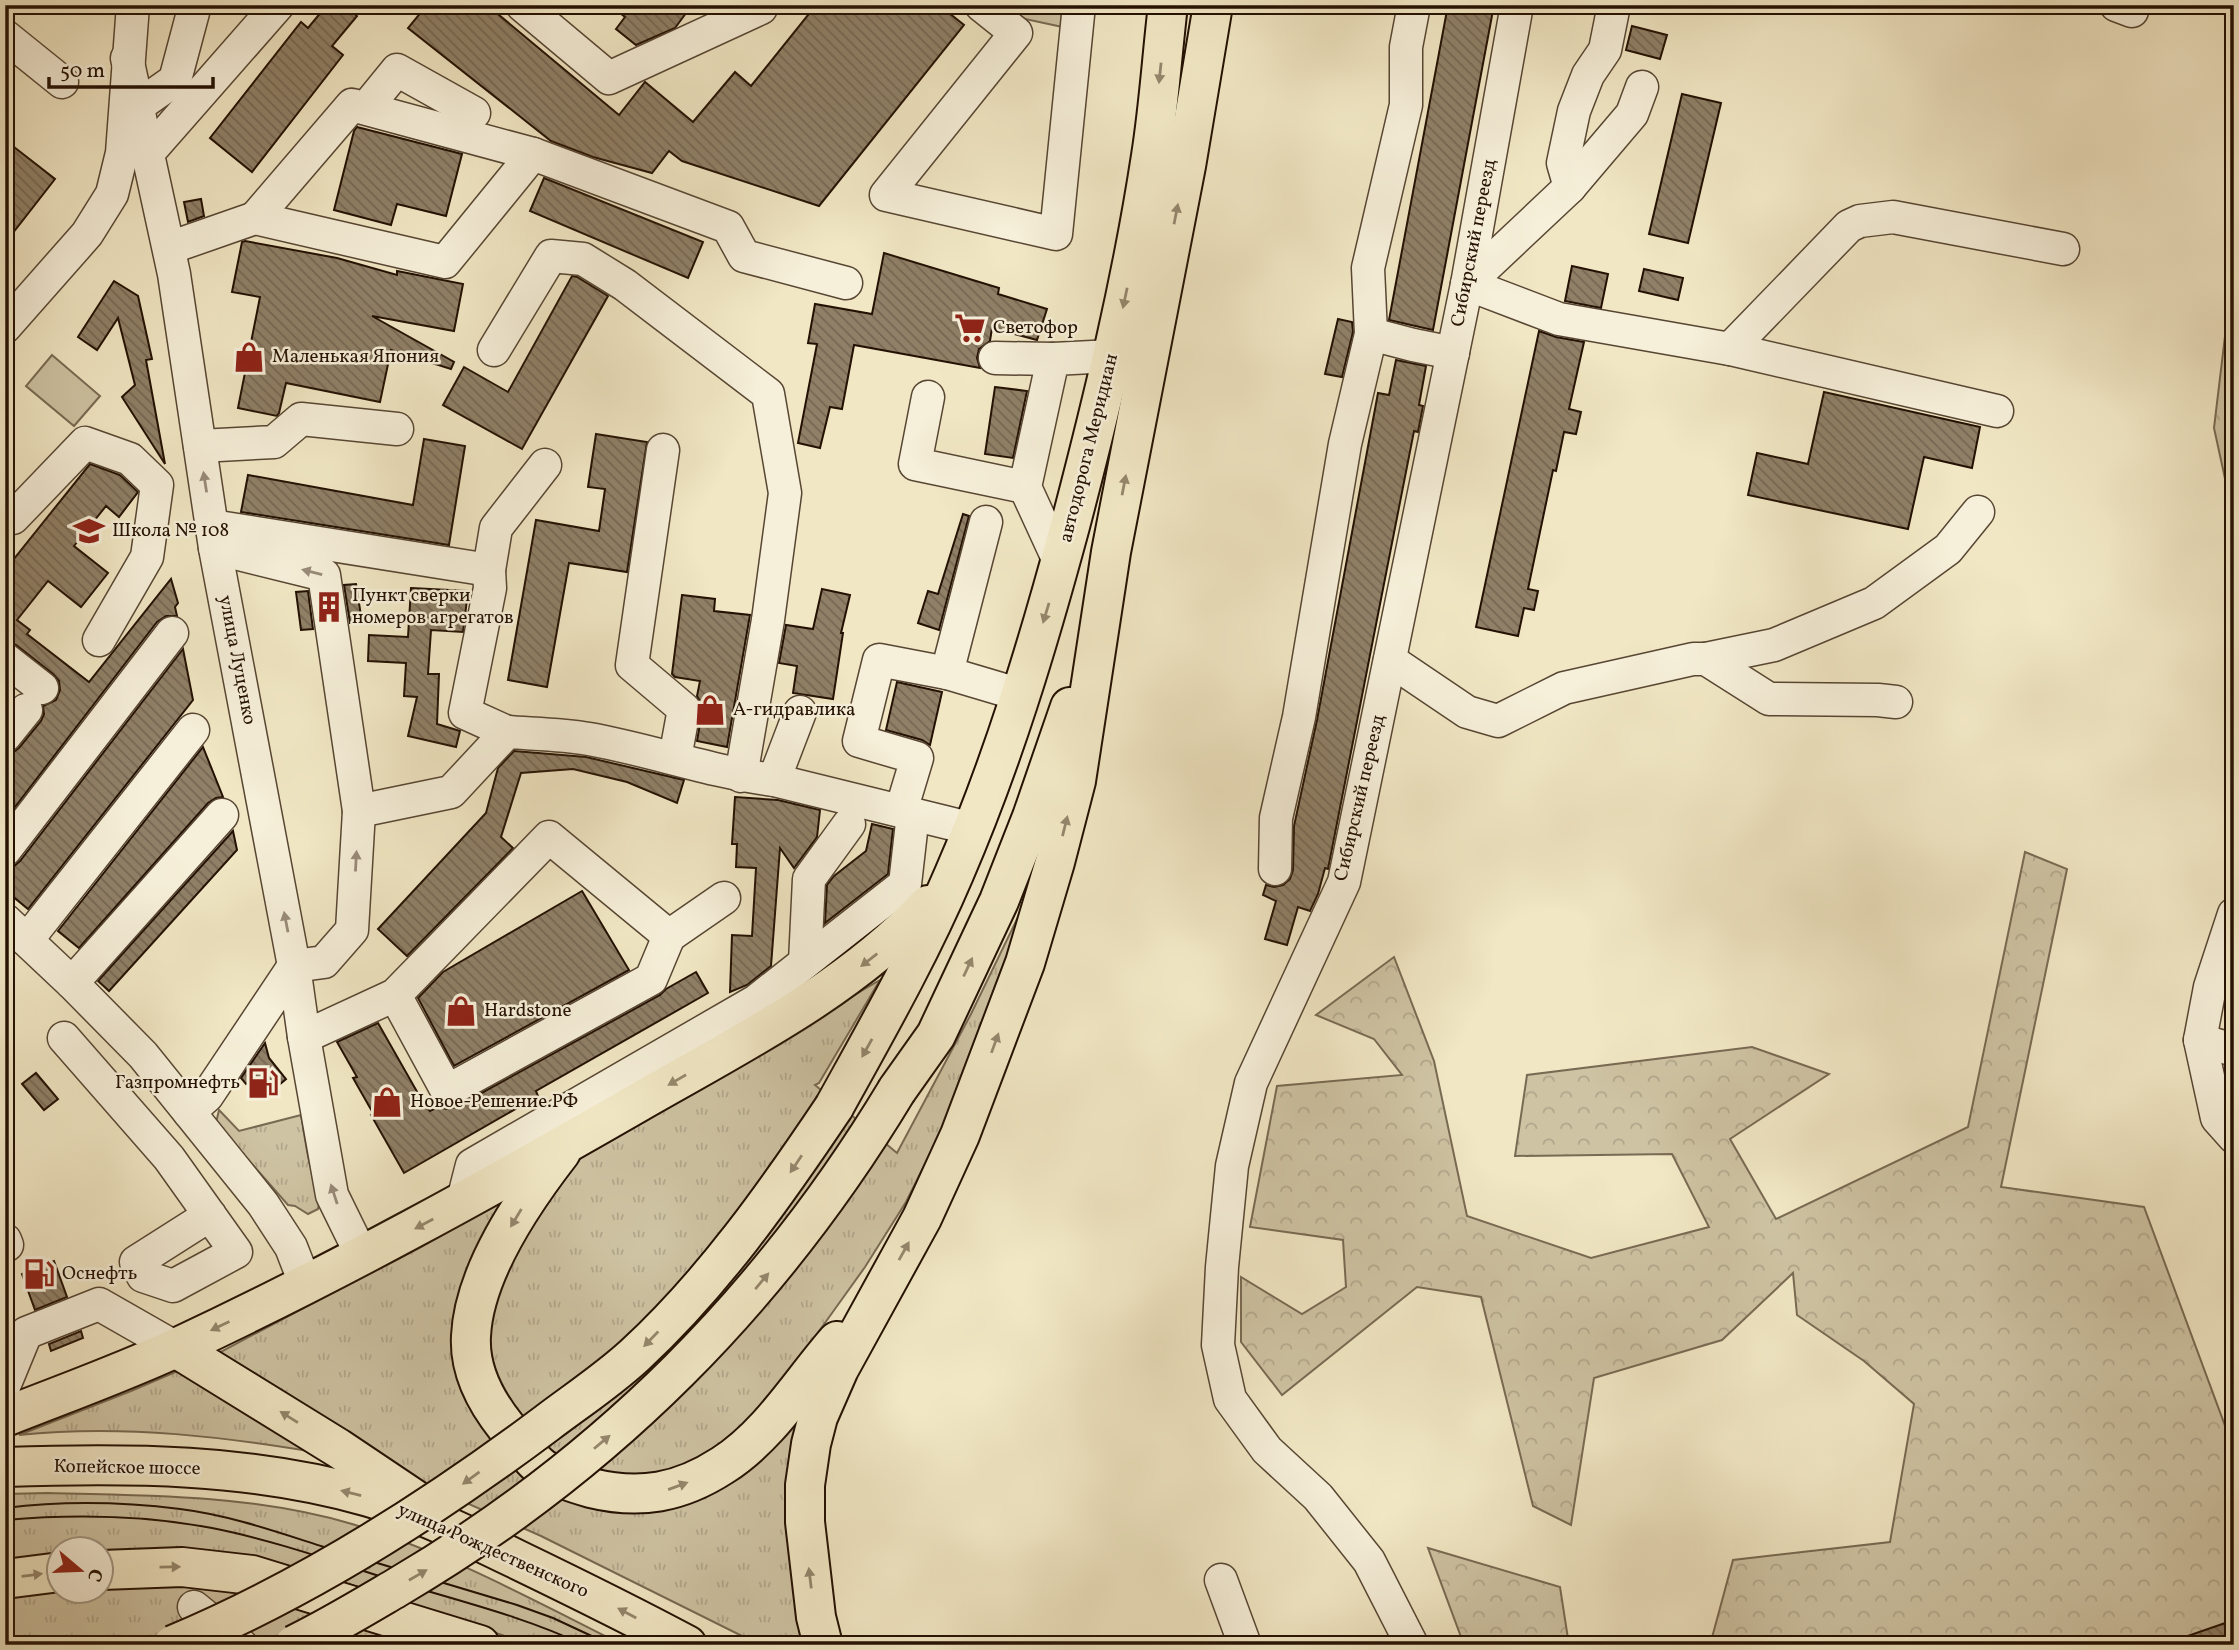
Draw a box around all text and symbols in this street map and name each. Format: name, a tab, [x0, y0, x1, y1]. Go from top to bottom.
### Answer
scale bar	[49, 46, 214, 90]
text: 50 m	[60, 57, 105, 86]
one-way arrow	[1155, 62, 1166, 84]
street label: Сибирский переезд	[1445, 157, 1503, 329]
one-way arrow	[1171, 203, 1182, 225]
one-way arrow	[1119, 287, 1130, 309]
supermarket icon: Светофор	[953, 311, 987, 345]
place label: Светофор	[993, 315, 1078, 341]
shop icon: Маленькая Япония	[232, 340, 266, 374]
place label: Маленькая Япония	[272, 344, 439, 370]
street label: автодорога Меридиан	[1053, 351, 1125, 545]
one-way arrow	[200, 471, 211, 493]
one-way arrow	[1119, 474, 1130, 496]
school or university icon: Школа № 108	[72, 514, 106, 548]
place label: Школа № 108	[112, 518, 229, 544]
one-way arrow	[300, 566, 322, 577]
place label: Пункт сверки номеров агрегатов	[352, 583, 514, 631]
building icon: Пункт сверки номеров агрегатов	[312, 590, 346, 624]
street label: улица Луценко	[212, 593, 262, 727]
one-way arrow	[1040, 603, 1050, 624]
shop icon: А-гидравлика	[693, 693, 727, 727]
place label: А-гидравлика	[733, 697, 856, 723]
street label: Сибирский переезд	[1328, 712, 1392, 884]
one-way arrow	[1060, 815, 1071, 837]
one-way arrow	[351, 850, 362, 872]
one-way arrow	[280, 911, 291, 933]
one-way arrow	[861, 952, 879, 967]
one-way arrow	[963, 957, 974, 978]
shop icon: Hardstone	[444, 994, 478, 1028]
place label: Hardstone	[484, 998, 572, 1024]
one-way arrow	[990, 1032, 1001, 1053]
one-way arrow	[861, 1038, 872, 1058]
fuel station icon: Газпромнефть	[246, 1066, 280, 1100]
place label: Газпромнефть	[115, 1070, 240, 1096]
one-way arrow	[667, 1074, 686, 1086]
shop icon: Новое-Решение.РФ	[370, 1085, 404, 1119]
place label: Новое-Решение.РФ	[410, 1089, 578, 1115]
one-way arrow	[789, 1155, 803, 1173]
one-way arrow	[328, 1184, 338, 1205]
one-way arrow	[510, 1209, 522, 1228]
one-way arrow	[414, 1218, 434, 1229]
one-way arrow	[898, 1241, 910, 1261]
fuel station icon: Оснефть	[22, 1257, 56, 1291]
place label: Оснефть	[62, 1261, 137, 1287]
one-way arrow	[754, 1272, 769, 1289]
one-way arrow	[210, 1320, 230, 1331]
one-way arrow	[644, 1330, 660, 1347]
one-way arrow	[279, 1410, 299, 1423]
one-way arrow	[593, 1435, 610, 1450]
street label: Копейское шоссе	[53, 1454, 201, 1482]
one-way arrow	[463, 1470, 481, 1485]
one-way arrow	[667, 1481, 688, 1492]
one-way arrow	[340, 1487, 362, 1498]
street label: улица Рождественского	[393, 1497, 593, 1605]
north arrow	[46, 1534, 116, 1604]
one-way arrow	[159, 1561, 181, 1573]
text: С	[80, 1565, 108, 1585]
one-way arrow	[805, 1567, 816, 1589]
one-way arrow	[408, 1569, 427, 1581]
one-way arrow	[22, 1570, 44, 1581]
one-way arrow	[617, 1607, 637, 1619]

